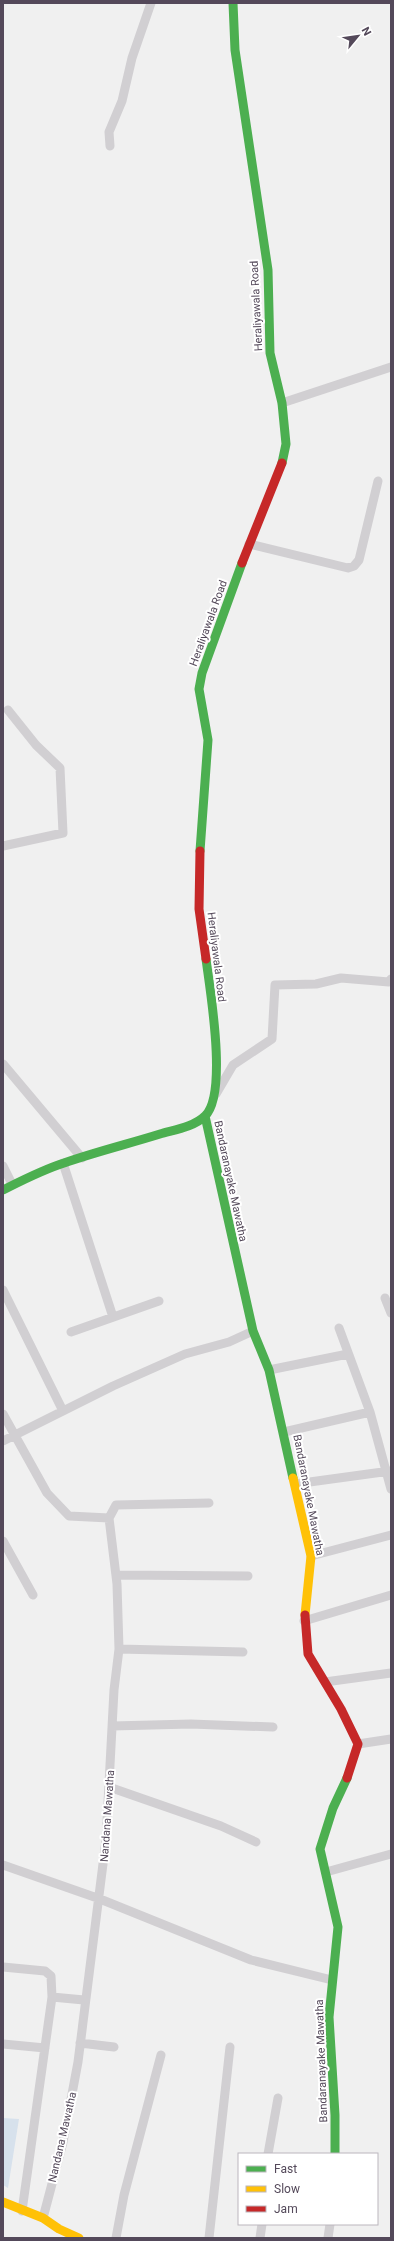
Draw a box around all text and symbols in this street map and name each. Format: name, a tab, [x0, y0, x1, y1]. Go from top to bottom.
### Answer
north arrow	[338, 16, 378, 56]
text: N	[359, 25, 374, 38]
street label: Heraliyawala Road	[248, 260, 265, 352]
street label: Heraliyawala Road	[187, 578, 230, 668]
street label: Heraliyawala Road	[205, 911, 228, 1003]
street label: Bandaranayake Mawatha	[211, 1120, 250, 1243]
street label: Bandaranayake Mawatha	[290, 1433, 327, 1557]
street label: Nandana Mawatha	[98, 1770, 117, 1863]
street label: Bandaranayake Mawatha	[313, 1999, 330, 2123]
street label: Nandana Mawatha	[46, 2091, 79, 2184]
legend	[238, 2153, 378, 2225]
text: Fast	[274, 2162, 297, 2176]
text: Slow	[274, 2182, 300, 2196]
text: Jam	[274, 2202, 298, 2216]

